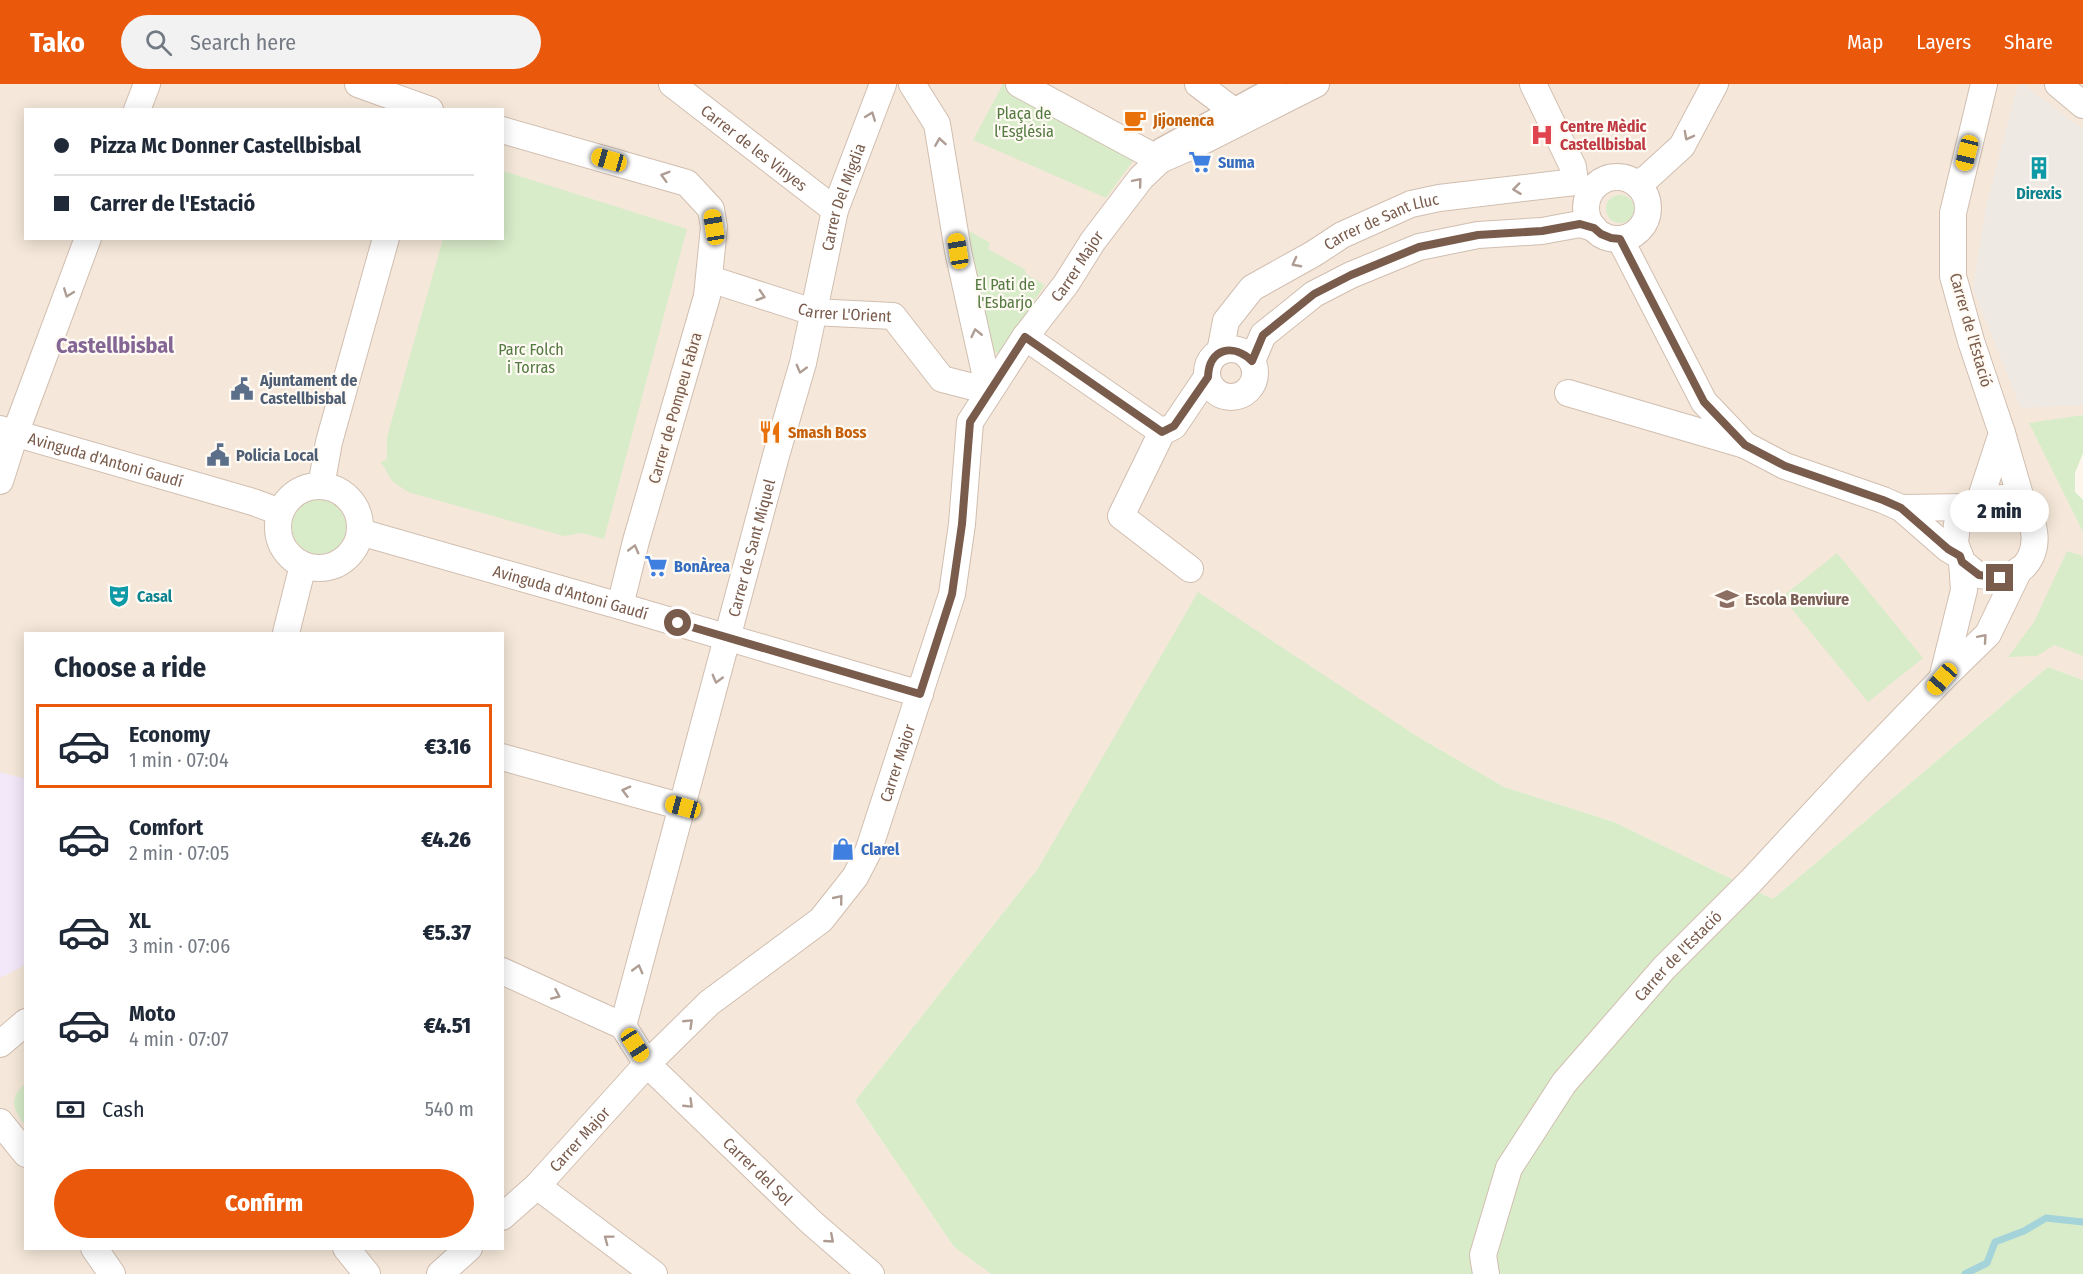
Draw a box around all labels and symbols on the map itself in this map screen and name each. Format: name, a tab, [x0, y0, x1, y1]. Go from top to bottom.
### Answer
street label: Carrer de les Vinyes	[697, 101, 811, 195]
park label: Plaça de l'Església	[994, 104, 1054, 141]
cafe icon: Jijonenca	[1122, 107, 1148, 133]
one-way arrow	[863, 111, 876, 122]
place label: Jijonenca	[1152, 111, 1214, 130]
place label: Centre Mèdic Castellbisbal	[1560, 117, 1647, 154]
hospital icon: Centre Mèdic Castellbisbal	[1529, 122, 1555, 148]
one-way arrow	[1684, 129, 1695, 140]
car	[1954, 133, 1980, 173]
one-way arrow	[934, 137, 947, 147]
street label: Carrer Del Migdia	[817, 140, 869, 252]
car	[589, 146, 629, 174]
supermarket icon: Suma	[1187, 149, 1213, 175]
place label: Suma	[1218, 153, 1255, 172]
building icon: Direxis	[2026, 155, 2052, 181]
one-way arrow	[660, 171, 671, 183]
one-way arrow	[1131, 178, 1142, 189]
one-way arrow	[1513, 182, 1522, 195]
place label: Direxis	[2016, 184, 2062, 203]
street label: Carrer de Sant Lluc	[1320, 189, 1441, 254]
car	[702, 208, 726, 246]
street label: Carrer Major	[1047, 226, 1107, 305]
car	[946, 232, 970, 270]
one-way arrow	[1292, 256, 1302, 267]
street label: Carrer de l'Estació	[1946, 271, 1996, 389]
park label: El Pati de l'Esbarjo	[975, 275, 1035, 312]
one-way arrow	[63, 287, 75, 298]
one-way arrow	[755, 288, 766, 301]
street label: Carrer L'Orient	[796, 298, 893, 325]
one-way arrow	[970, 329, 983, 339]
street label: Carrer de Pompeu Fabra	[644, 330, 706, 486]
district label: Castellbisbal	[56, 332, 175, 359]
park label: Parc Folch i Torras	[498, 340, 564, 377]
one-way arrow	[796, 363, 808, 374]
place label: Ajuntament de Castellbisbal	[259, 371, 357, 408]
public building icon: Ajuntament de Castellbisbal	[229, 376, 255, 402]
restaurant icon: Smash Boss	[757, 419, 783, 445]
place label: Smash Boss	[788, 423, 867, 442]
street label: Avinguda d'Antoni Gaudí	[26, 428, 185, 491]
public building icon: Policia Local	[205, 442, 231, 468]
place label: Policia Local	[236, 446, 319, 465]
street label: Carrer de Sant Miquel	[724, 477, 779, 619]
callout: 2 min	[1950, 491, 2050, 533]
one-way arrow	[627, 544, 639, 555]
supermarket icon: BonÀrea	[643, 553, 669, 579]
place label: BonÀrea	[674, 556, 730, 576]
street label: Avinguda d'Antoni Gaudí	[491, 561, 650, 623]
route end	[1986, 564, 2013, 591]
theatre icon: Casal	[106, 583, 132, 609]
school or university icon: Escola Benviure	[1714, 586, 1740, 612]
place label: Casal	[137, 587, 173, 606]
place label: Escola Benviure	[1745, 590, 1849, 609]
route start	[664, 609, 691, 636]
one-way arrow	[1976, 634, 1987, 645]
car	[1923, 660, 1961, 698]
one-way arrow	[712, 674, 725, 684]
street label: Carrer Major	[875, 721, 919, 804]
one-way arrow	[621, 786, 631, 799]
car	[663, 794, 703, 820]
shop icon: Clarel	[830, 836, 856, 862]
place label: Clarel	[861, 840, 900, 859]
one-way arrow	[831, 895, 842, 906]
street label: Carrer de l'Estació	[1630, 907, 1725, 1005]
one-way arrow	[631, 964, 643, 975]
one-way arrow	[549, 988, 560, 1000]
one-way arrow	[682, 1019, 693, 1030]
car	[618, 1025, 652, 1065]
one-way arrow	[682, 1097, 693, 1108]
street label: Carrer Major	[545, 1102, 614, 1175]
street label: Carrer del Sol	[719, 1133, 797, 1209]
one-way arrow	[823, 1232, 834, 1243]
one-way arrow	[603, 1235, 614, 1246]

